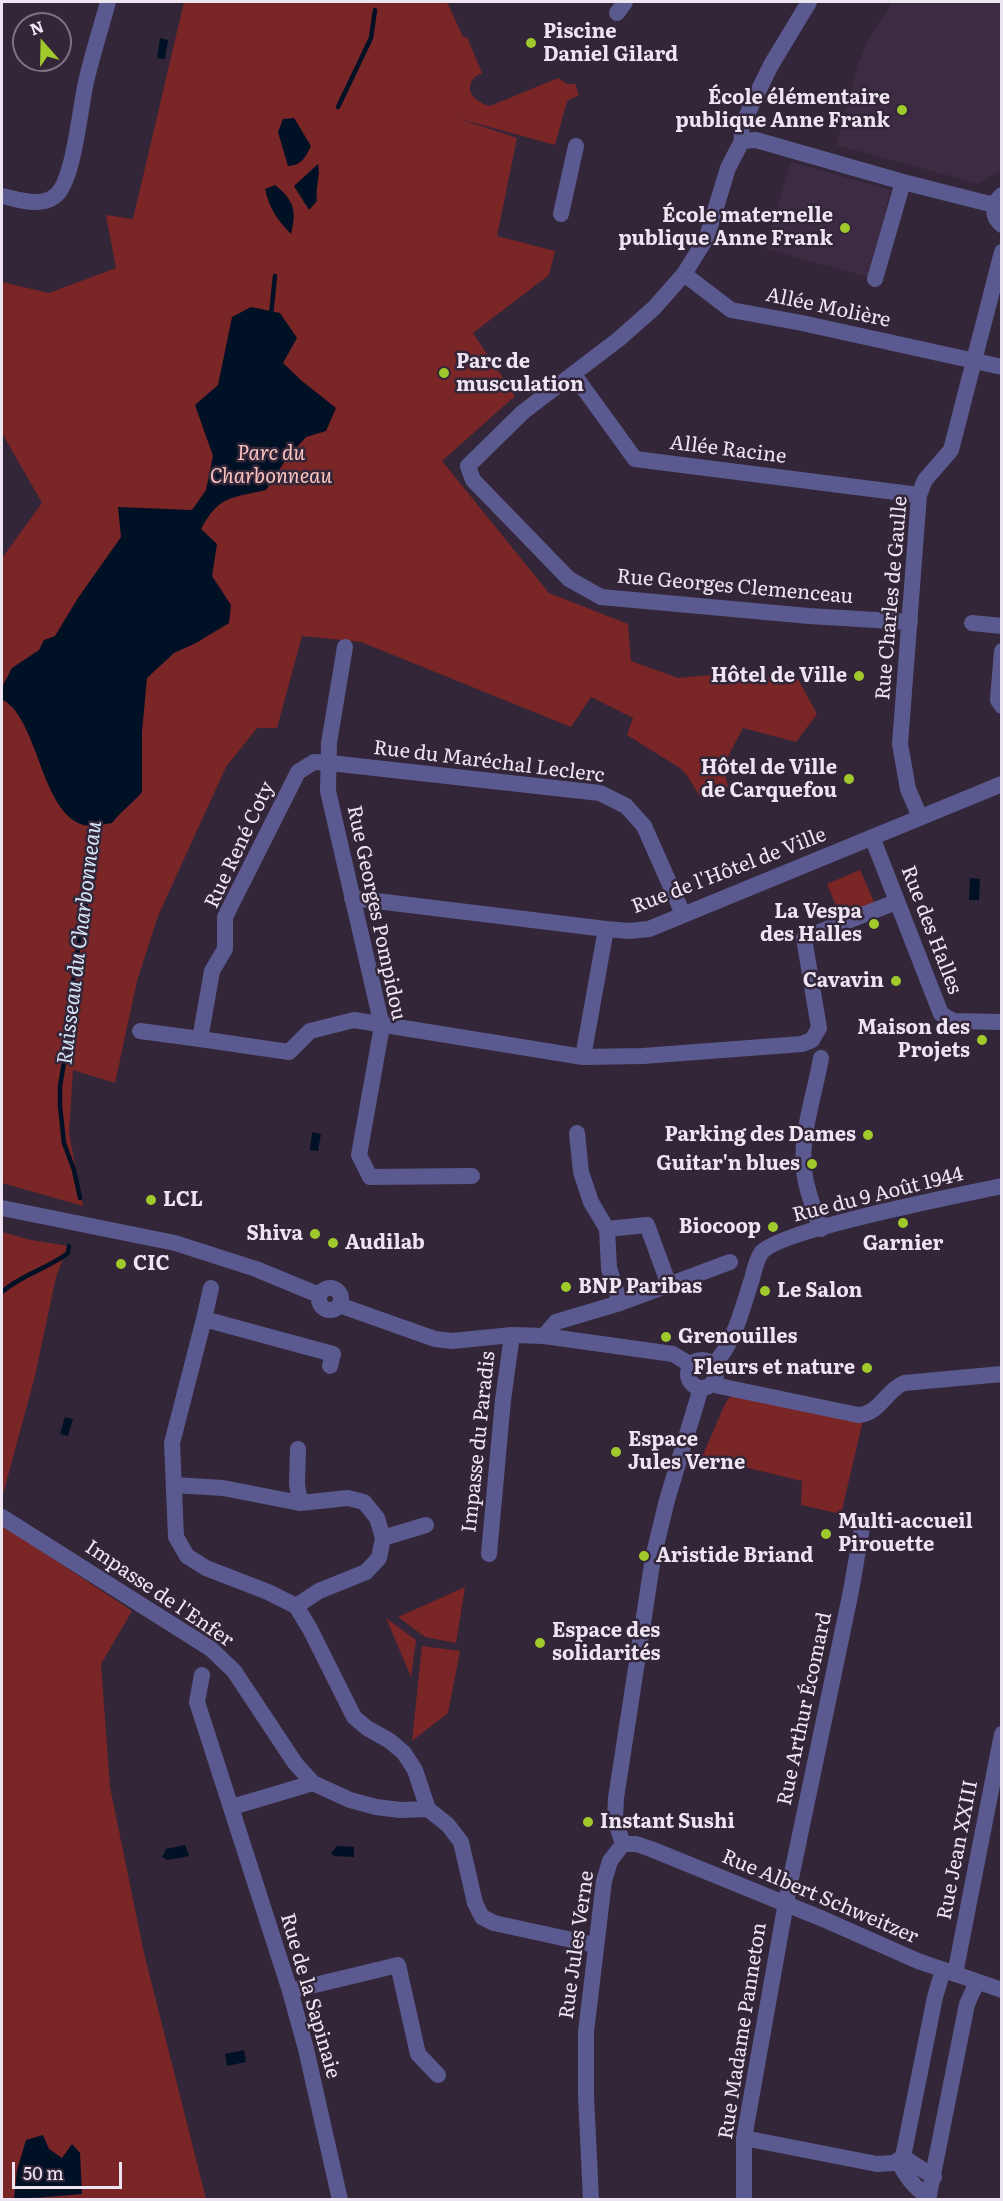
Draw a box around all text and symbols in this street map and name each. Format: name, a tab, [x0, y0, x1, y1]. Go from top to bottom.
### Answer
north arrow	[12, 12, 72, 72]
text: N	[26, 13, 47, 41]
place label: Piscine Daniel Gilard	[543, 20, 678, 67]
marker: Piscine Daniel Gilard	[524, 36, 538, 50]
place label: École élémentaire publique Anne Frank	[675, 86, 890, 133]
marker: École élémentaire publique Anne Frank	[895, 103, 909, 117]
place label: École maternelle publique Anne Frank	[618, 204, 833, 251]
marker: École maternelle publique Anne Frank	[838, 221, 852, 235]
street label: Allée Molière	[763, 283, 893, 333]
place label: Parc de musculation	[456, 350, 584, 397]
marker: Parc de musculation	[437, 366, 451, 380]
street label: Allée Racine	[668, 431, 788, 469]
park label: Parc du Charbonneau	[210, 442, 332, 489]
street label: Rue Charles de Gaulle	[871, 495, 913, 701]
street label: Rue Georges Clemenceau	[616, 565, 854, 609]
place label: Hôtel de Ville	[711, 664, 847, 688]
marker: Hôtel de Ville	[852, 669, 866, 683]
street label: Rue du Maréchal Leclerc	[372, 736, 606, 788]
place label: Hôtel de Ville de Carquefou	[701, 756, 837, 803]
marker: Hôtel de Ville de Carquefou	[842, 772, 856, 786]
street label: Rue René Coty	[200, 778, 280, 912]
street label: Rue Georges Pompidou	[341, 803, 411, 1023]
water label: Ruisseau du Charbonneau	[53, 820, 107, 1066]
street label: Rue de l'Hôtel de Ville	[628, 823, 830, 919]
street label: Rue des Halles	[895, 862, 967, 998]
place label: La Vespa des Halles	[760, 900, 862, 947]
marker: La Vespa des Halles	[867, 917, 881, 931]
place label: Cavavin	[803, 969, 884, 993]
marker: Cavavin	[889, 974, 903, 988]
place label: Maison des Projets	[857, 1016, 970, 1063]
marker: Maison des Projets	[975, 1033, 989, 1047]
place label: Parking des Dames	[664, 1123, 856, 1147]
marker: Parking des Dames	[861, 1128, 875, 1142]
place label: Guitar'n blues	[656, 1152, 800, 1176]
marker: Guitar'n blues	[805, 1157, 819, 1171]
street label: Rue du 9 Août 1944	[790, 1162, 966, 1228]
place label: LCL	[163, 1188, 203, 1212]
marker: LCL	[144, 1193, 158, 1207]
place label: Biocoop	[679, 1215, 761, 1239]
marker: Garnier	[896, 1216, 910, 1230]
marker: Biocoop	[766, 1220, 780, 1234]
place label: Shiva	[246, 1222, 303, 1246]
marker: Shiva	[308, 1227, 322, 1241]
place label: Audilab	[345, 1231, 425, 1255]
place label: Garnier	[863, 1232, 943, 1256]
marker: Audilab	[326, 1236, 340, 1250]
place label: CIC	[133, 1252, 170, 1276]
marker: CIC	[114, 1257, 128, 1271]
place label: BNP Paribas	[578, 1275, 702, 1299]
place label: Le Salon	[777, 1279, 862, 1303]
marker: BNP Paribas	[559, 1280, 573, 1294]
marker: Le Salon	[758, 1284, 772, 1298]
place label: Grenouilles	[678, 1325, 798, 1349]
marker: Grenouilles	[659, 1330, 673, 1344]
street label: Impasse du Paradis	[458, 1350, 500, 1534]
place label: Fleurs et nature	[693, 1356, 855, 1380]
marker: Fleurs et nature	[860, 1361, 874, 1375]
place label: Espace Jules Verne	[628, 1428, 745, 1475]
marker: Espace Jules Verne	[609, 1445, 623, 1459]
place label: Multi-accueil Pirouette	[838, 1510, 973, 1557]
marker: Multi-accueil Pirouette	[819, 1527, 833, 1541]
street label: Impasse de l'Enfer	[80, 1535, 238, 1653]
place label: Aristide Briand	[656, 1544, 813, 1568]
marker: Aristide Briand	[637, 1549, 651, 1563]
street label: Rue Arthur Écomard	[773, 1610, 837, 1808]
place label: Espace des solidarités	[552, 1619, 661, 1666]
marker: Espace des solidarités	[533, 1636, 547, 1650]
street label: Rue Jean XXIII	[933, 1778, 983, 1922]
place label: Instant Sushi	[600, 1810, 735, 1834]
marker: Instant Sushi	[581, 1815, 595, 1829]
street label: Rue Albert Schweitzer	[718, 1845, 922, 1949]
street label: Rue Jules Verne	[555, 1869, 599, 2021]
street label: Rue de la Sapinaie	[275, 1911, 345, 2081]
street label: Rue Madame Panneton	[714, 1921, 772, 2141]
scale bar	[15, 2150, 124, 2188]
text: 50 m	[23, 2159, 64, 2186]

